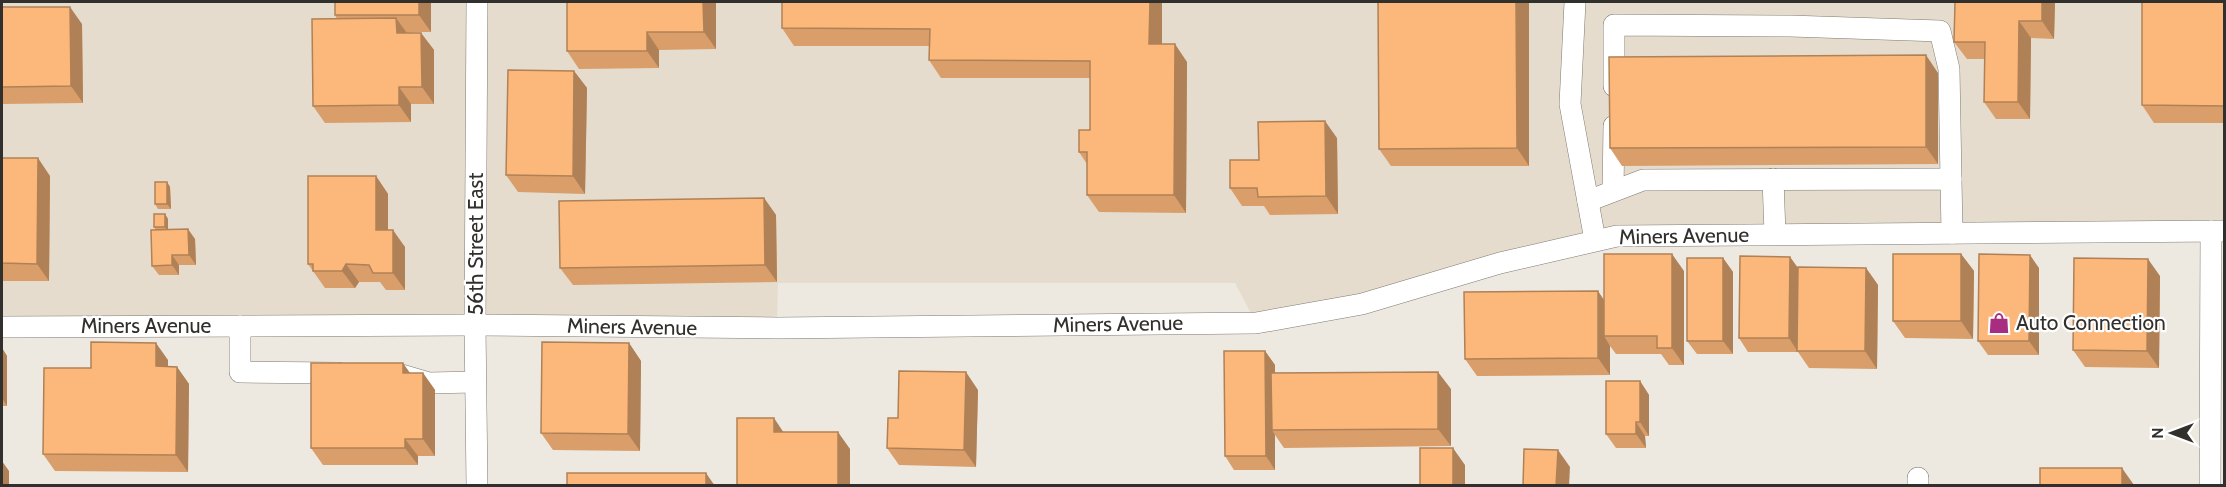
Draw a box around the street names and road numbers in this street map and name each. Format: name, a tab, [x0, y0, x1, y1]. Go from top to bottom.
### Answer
street label: 56th Street East	[463, 173, 488, 315]
street label: Miners Avenue	[1619, 222, 1750, 249]
street label: Miners Avenue	[1053, 310, 1184, 337]
street label: Miners Avenue	[81, 313, 211, 338]
street label: Miners Avenue	[567, 313, 698, 340]

